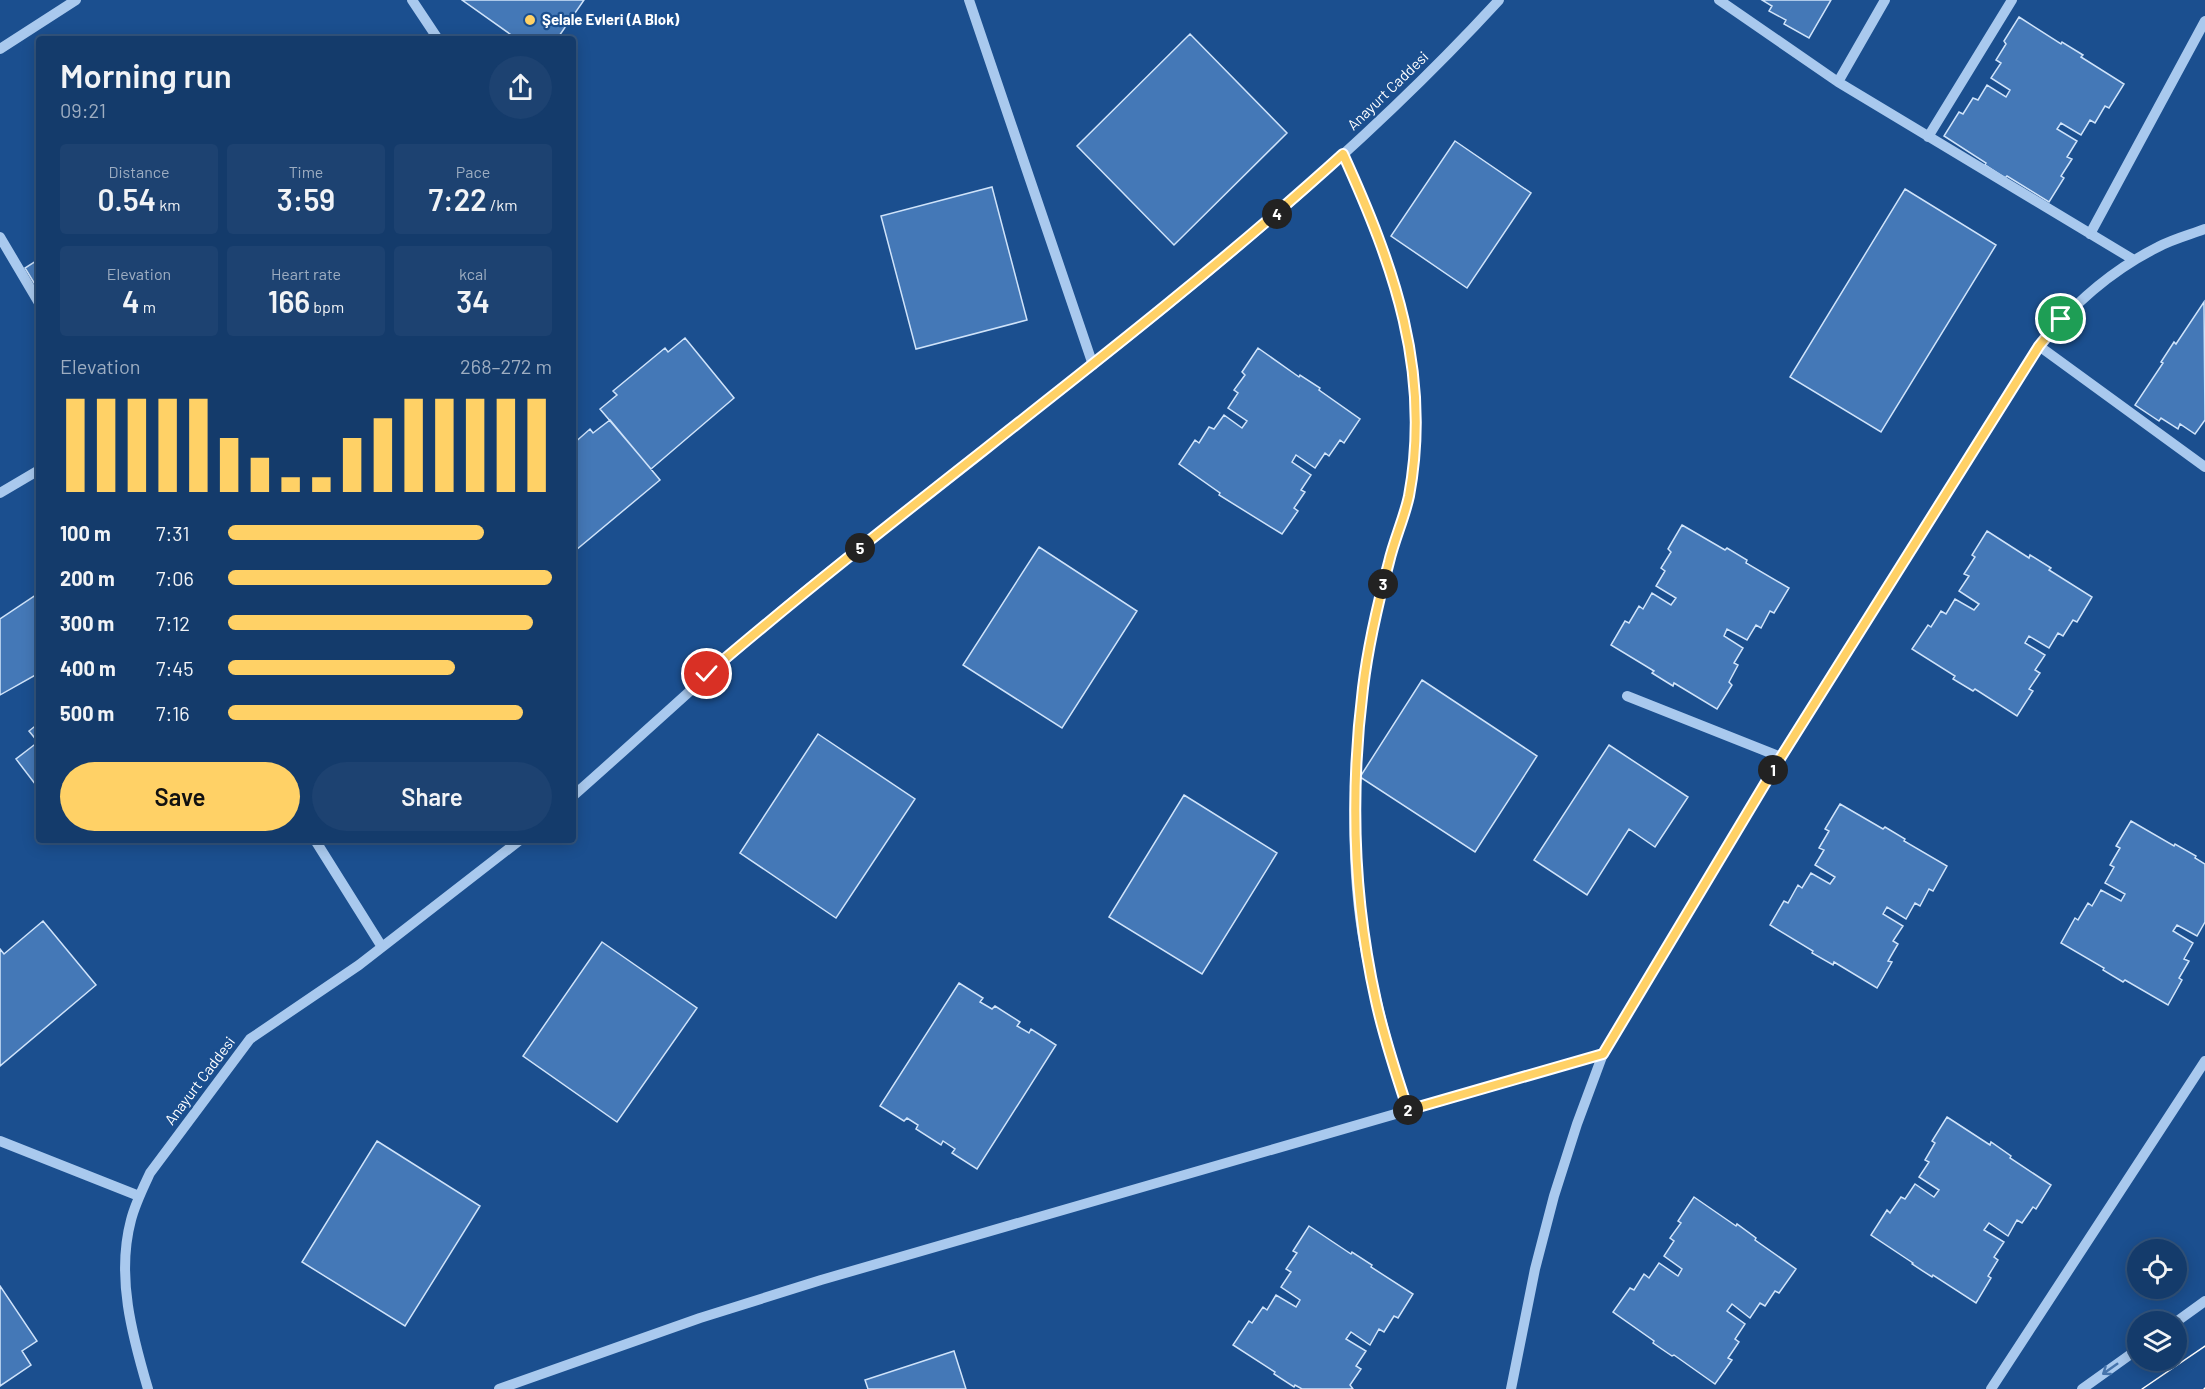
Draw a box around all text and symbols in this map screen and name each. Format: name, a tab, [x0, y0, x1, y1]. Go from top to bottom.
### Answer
place label: Şelale Evleri (A Blok)	[542, 10, 680, 28]
marker: Şelale Evleri (A Blok)	[523, 13, 537, 27]
street label: Anayurt Caddesi	[1343, 47, 1432, 134]
text: Morning run	[60, 55, 232, 95]
button: share	[489, 56, 552, 119]
text: 09:21	[60, 98, 106, 122]
text: Distance	[109, 162, 169, 181]
text: Time	[289, 162, 323, 181]
text: Pace	[456, 162, 490, 181]
text: 0.54	[97, 181, 156, 217]
text: 3:59	[277, 181, 335, 217]
text: 7:22	[428, 181, 487, 217]
text: km	[156, 195, 181, 214]
text: /km	[487, 195, 518, 214]
pin: 4	[1262, 199, 1292, 229]
text: 4	[1272, 204, 1282, 223]
text: Elevation	[107, 264, 171, 283]
text: Heart rate	[271, 264, 341, 283]
text: kcal	[459, 264, 487, 283]
text: 4	[122, 283, 140, 319]
text: 166	[268, 283, 310, 319]
text: 34	[456, 283, 490, 319]
pin	[2035, 293, 2086, 344]
text: m	[140, 297, 156, 316]
text: bpm	[310, 297, 344, 316]
icon: arrive	[2044, 302, 2077, 335]
text: Elevation	[60, 354, 141, 378]
text: 268–272 m	[460, 354, 552, 378]
text: 100 m	[60, 521, 111, 545]
text: 7:31	[156, 521, 189, 545]
pin: 5	[845, 533, 875, 563]
text: 5	[856, 538, 864, 557]
text: 200 m	[60, 566, 115, 590]
text: 7:06	[156, 566, 194, 590]
pin: 3	[1368, 569, 1398, 599]
text: 3	[1379, 574, 1387, 593]
text: 300 m	[60, 611, 114, 635]
text: 7:12	[156, 611, 190, 635]
pin	[681, 648, 732, 699]
text: 400 m	[60, 656, 116, 680]
text: 7:45	[156, 656, 194, 680]
icon: check	[690, 657, 723, 690]
text: 500 m	[60, 701, 114, 725]
text: 7:16	[156, 701, 190, 725]
pin: 1	[1758, 755, 1788, 785]
text: 1	[1770, 760, 1776, 779]
button: Save	[60, 762, 300, 831]
button: Share	[312, 762, 552, 831]
street label: Anayurt Caddesi	[160, 1033, 238, 1128]
pin: 2	[1393, 1095, 1423, 1125]
text: 2	[1404, 1100, 1412, 1119]
map controls	[2127, 1239, 2187, 1371]
button: locate	[2127, 1239, 2187, 1299]
button: layers	[2127, 1311, 2187, 1371]
one-way arrow	[2102, 1363, 2118, 1375]

